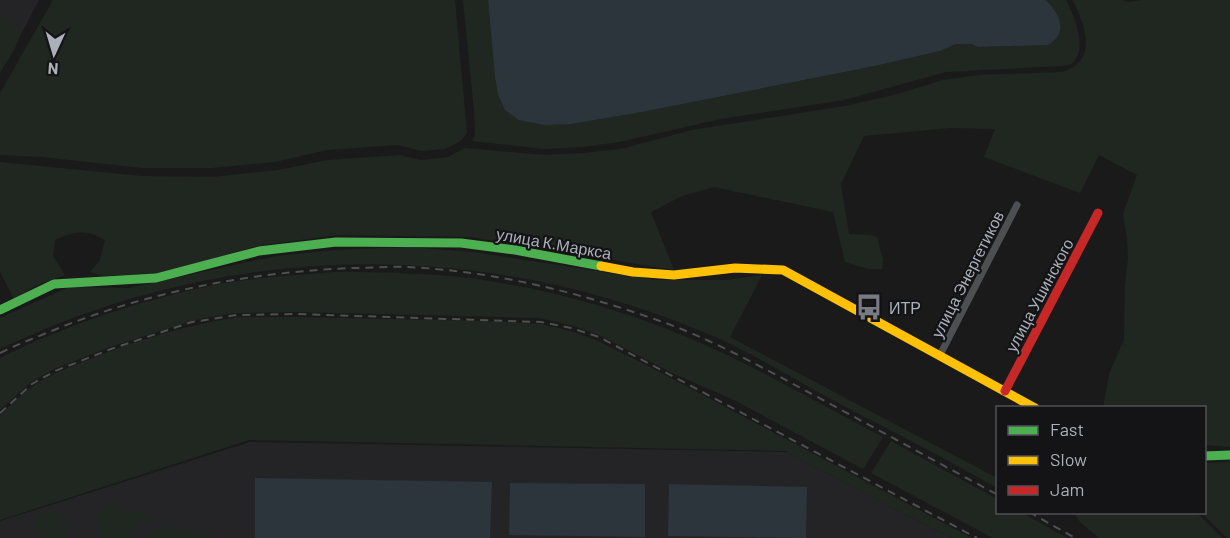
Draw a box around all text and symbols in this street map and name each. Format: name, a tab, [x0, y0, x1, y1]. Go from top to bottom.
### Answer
north arrow	[24, 24, 84, 84]
text: N	[47, 60, 59, 79]
street label: улица Энергетиков	[927, 207, 1007, 341]
street label: улица К.Маркса	[495, 224, 613, 262]
street label: улица Ушинского	[1001, 235, 1077, 355]
bus stop icon: ИТР	[854, 292, 884, 322]
place label: ИТР	[889, 298, 921, 317]
legend	[996, 406, 1206, 514]
text: Fast	[1050, 418, 1084, 440]
text: Slow	[1050, 448, 1087, 470]
text: Jam	[1050, 478, 1084, 500]

